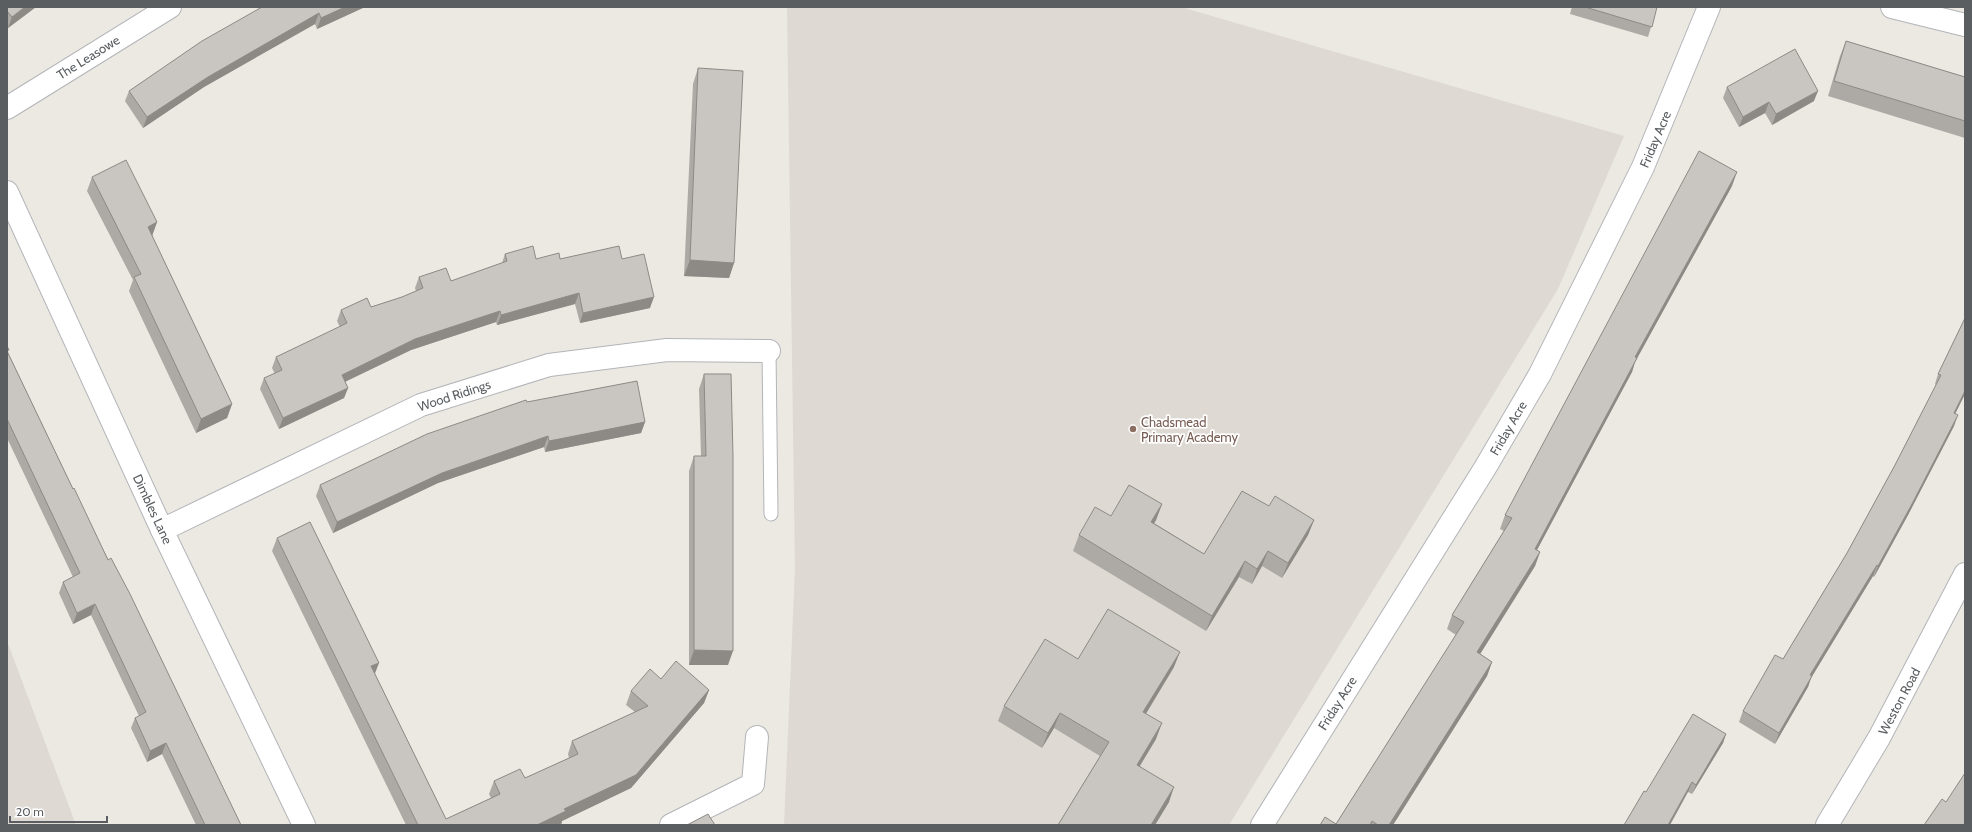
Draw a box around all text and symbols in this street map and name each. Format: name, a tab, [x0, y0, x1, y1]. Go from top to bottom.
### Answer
street label: The Leasowe	[54, 31, 123, 83]
street label: Friday Acre	[1636, 108, 1674, 170]
street label: Wood Ridings	[415, 375, 493, 414]
street label: Friday Acre	[1486, 398, 1530, 458]
place label: Chadsmead Primary Academy	[1141, 414, 1239, 445]
marker: Chadsmead Primary Academy	[1128, 424, 1138, 434]
street label: Dimbles Lane	[130, 471, 176, 547]
street label: Weston Road	[1875, 665, 1923, 737]
street label: Friday Acre	[1314, 673, 1360, 733]
scale bar	[10, 798, 107, 824]
text: 20 m	[16, 804, 44, 819]

